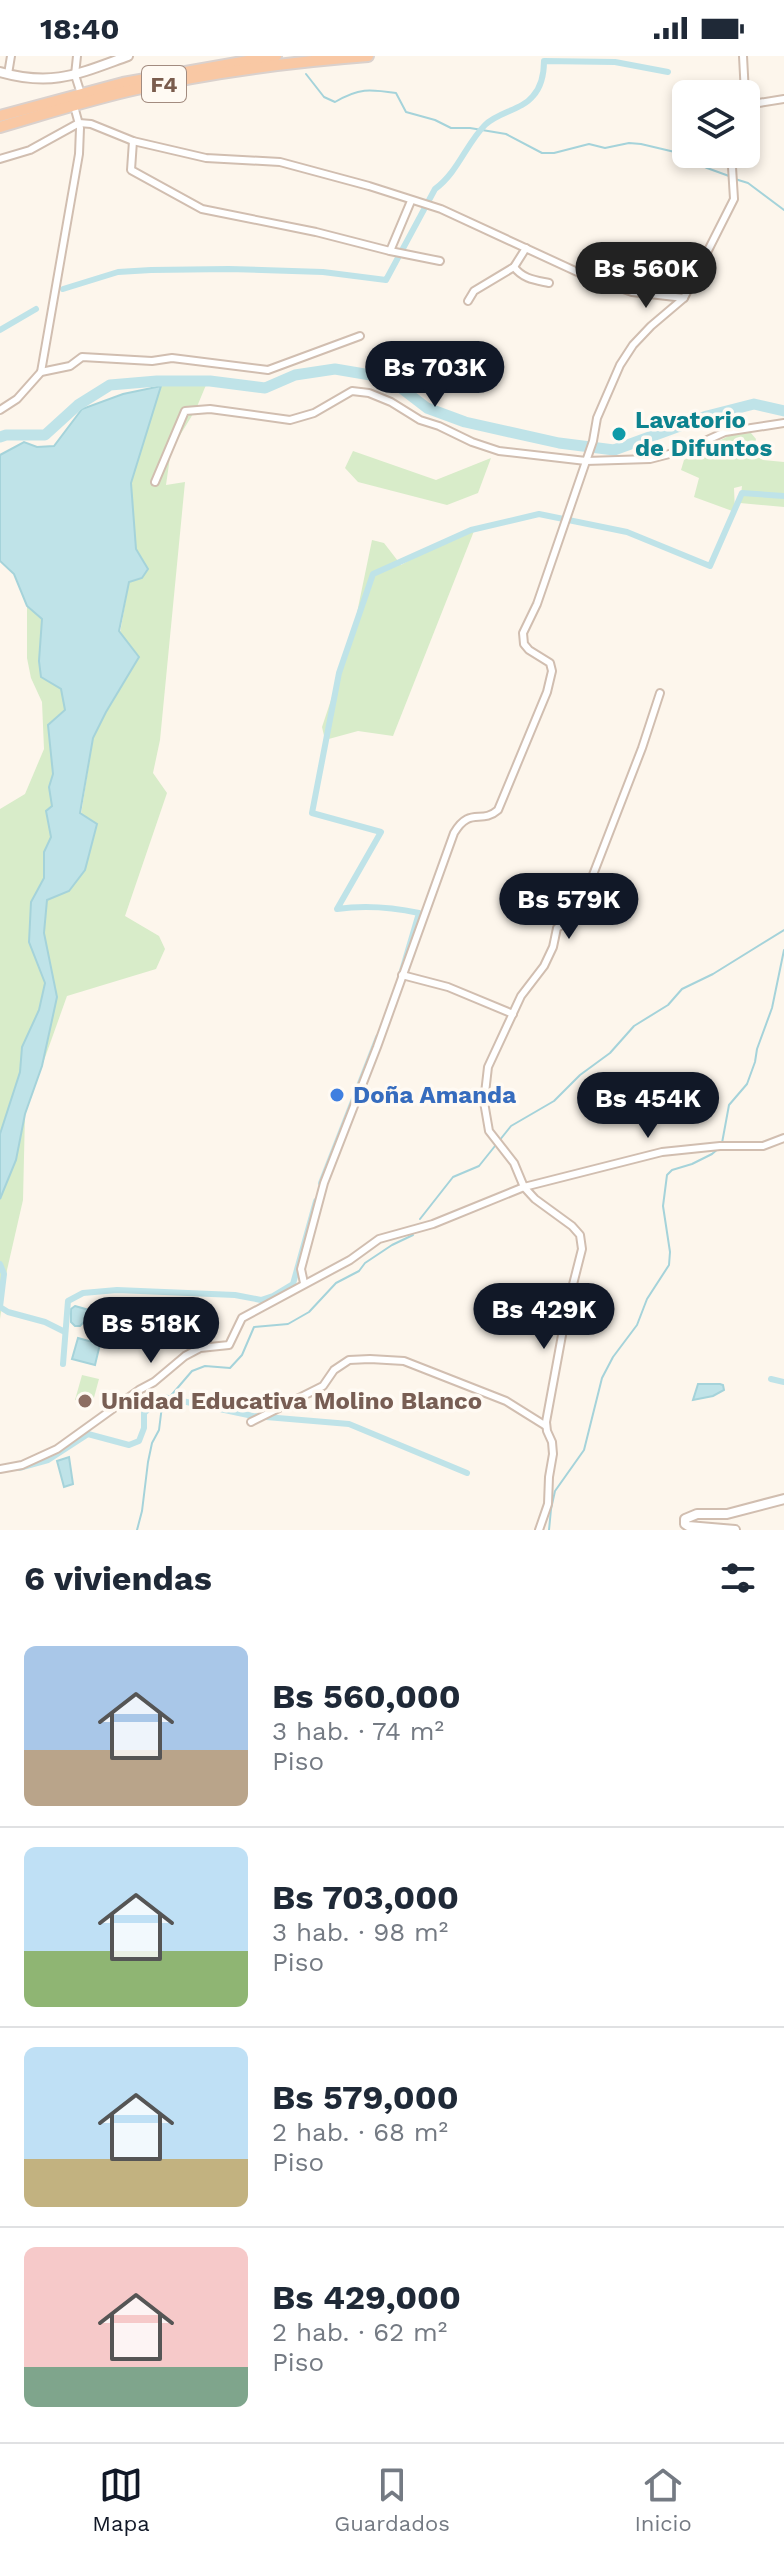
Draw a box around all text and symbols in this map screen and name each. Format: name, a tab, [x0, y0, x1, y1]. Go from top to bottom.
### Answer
text: 18:40	[40, 11, 120, 46]
road number: F4	[142, 66, 186, 102]
map controls	[672, 80, 760, 168]
button: layers	[672, 80, 760, 168]
pin: Bs 560K	[572, 242, 720, 310]
text: Bs 560K	[593, 253, 699, 283]
pin: Bs 703K	[361, 341, 509, 409]
text: Bs 703K	[383, 352, 487, 382]
place label: Lavatorio de Difuntos	[635, 406, 772, 462]
marker: Lavatorio de Difuntos	[610, 425, 628, 443]
pin: Bs 579K	[495, 873, 643, 941]
text: Bs 579K	[517, 884, 621, 914]
pin: Bs 454K	[574, 1072, 722, 1140]
place label: Doña Amanda	[353, 1081, 516, 1109]
text: Bs 454K	[595, 1083, 701, 1113]
marker: Doña Amanda	[328, 1086, 346, 1104]
pin: Bs 429K	[470, 1283, 618, 1351]
text: Bs 429K	[491, 1294, 597, 1324]
pin: Bs 518K	[77, 1297, 225, 1365]
text: Bs 518K	[101, 1308, 201, 1338]
place label: Unidad Educativa Molino Blanco	[101, 1387, 482, 1415]
marker: Unidad Educativa Molino Blanco	[76, 1392, 94, 1410]
icon: filters	[716, 1556, 760, 1600]
text: 6 viviendas	[24, 1558, 212, 1598]
text: Bs 560,000	[272, 1676, 461, 1716]
icon: home	[88, 1678, 184, 1774]
text: 3 hab. · 74 m²	[272, 1716, 444, 1746]
text: Piso	[272, 1746, 324, 1776]
text: Bs 703,000	[272, 1877, 459, 1917]
icon: home	[88, 1879, 184, 1975]
text: 3 hab. · 98 m²	[272, 1917, 448, 1947]
text: Piso	[272, 1947, 324, 1977]
text: Bs 579,000	[272, 2077, 459, 2117]
icon: home	[88, 2079, 184, 2175]
text: 2 hab. · 68 m²	[272, 2117, 448, 2147]
text: Piso	[272, 2147, 324, 2177]
text: Bs 429,000	[272, 2277, 461, 2317]
icon: home	[88, 2279, 184, 2375]
text: 2 hab. · 62 m²	[272, 2317, 447, 2347]
text: Piso	[272, 2347, 324, 2377]
tab: Mapa	[92, 2463, 150, 2536]
tab: Guardados	[334, 2463, 450, 2536]
tab: Inicio	[634, 2463, 692, 2536]

